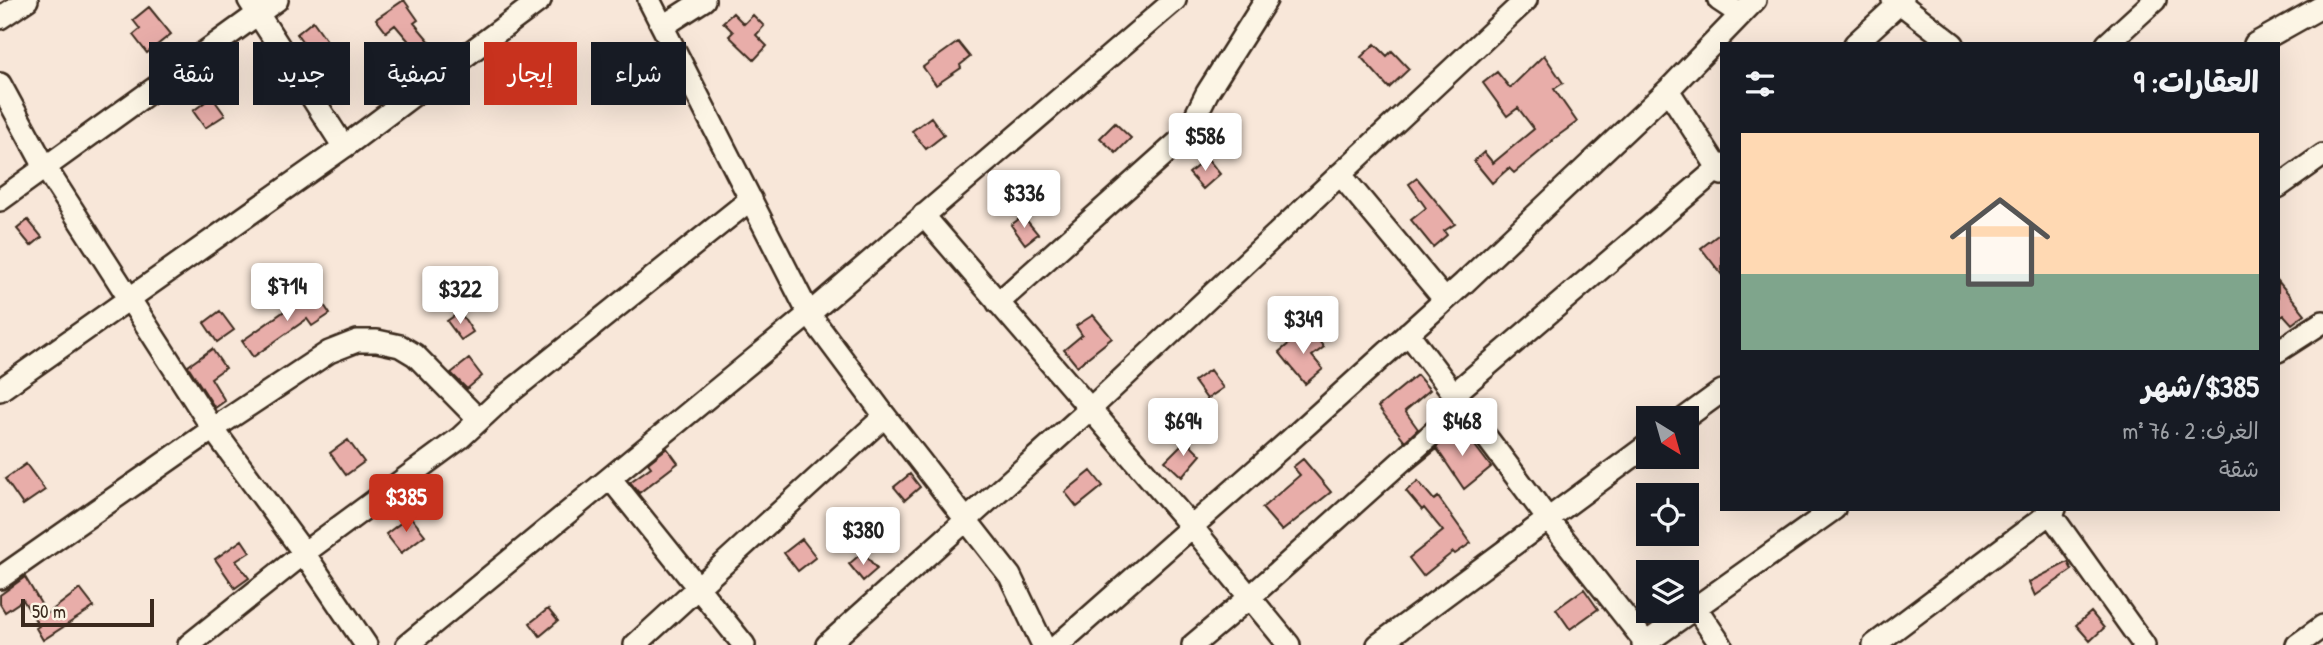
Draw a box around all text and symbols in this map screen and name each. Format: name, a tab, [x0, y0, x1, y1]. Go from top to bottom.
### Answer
chip: شقة	[149, 42, 239, 105]
chip: جديد	[253, 42, 350, 105]
chip: تصفية	[364, 42, 470, 105]
chip: إيجار	[484, 42, 577, 105]
chip: شراء	[591, 42, 686, 105]
text: العقارات: 9	[2134, 61, 2259, 101]
icon: filters	[1741, 65, 1779, 103]
pin: $586	[1164, 114, 1246, 173]
text: $586	[1185, 120, 1225, 151]
pin: $336	[983, 170, 1065, 230]
text: $336	[1003, 177, 1045, 208]
icon: home	[1937, 179, 2063, 305]
pin: $714	[246, 264, 328, 323]
pin: $322	[419, 266, 501, 326]
text: $714	[267, 270, 307, 301]
text: $322	[438, 273, 482, 304]
pin: $349	[1262, 296, 1344, 356]
text: $349	[1283, 303, 1323, 334]
text: $385/شهر	[2142, 366, 2259, 406]
pin: $694	[1142, 398, 1224, 458]
pin: $468	[1421, 398, 1503, 458]
text: $694	[1164, 405, 1202, 436]
text: $468	[1442, 405, 1482, 436]
north arrow	[1636, 406, 1699, 469]
map controls	[1636, 406, 1699, 623]
text: الغرف: 2 · 76 m²	[2123, 415, 2259, 446]
text: شقة	[2219, 453, 2259, 484]
pin: $385	[365, 475, 447, 534]
text: $385	[385, 481, 427, 512]
button: locate	[1636, 483, 1699, 546]
pin: $380	[822, 508, 904, 567]
text: $380	[842, 514, 884, 545]
button: layers	[1636, 560, 1699, 623]
scale bar	[21, 596, 154, 628]
text: 50 m	[32, 598, 66, 624]

